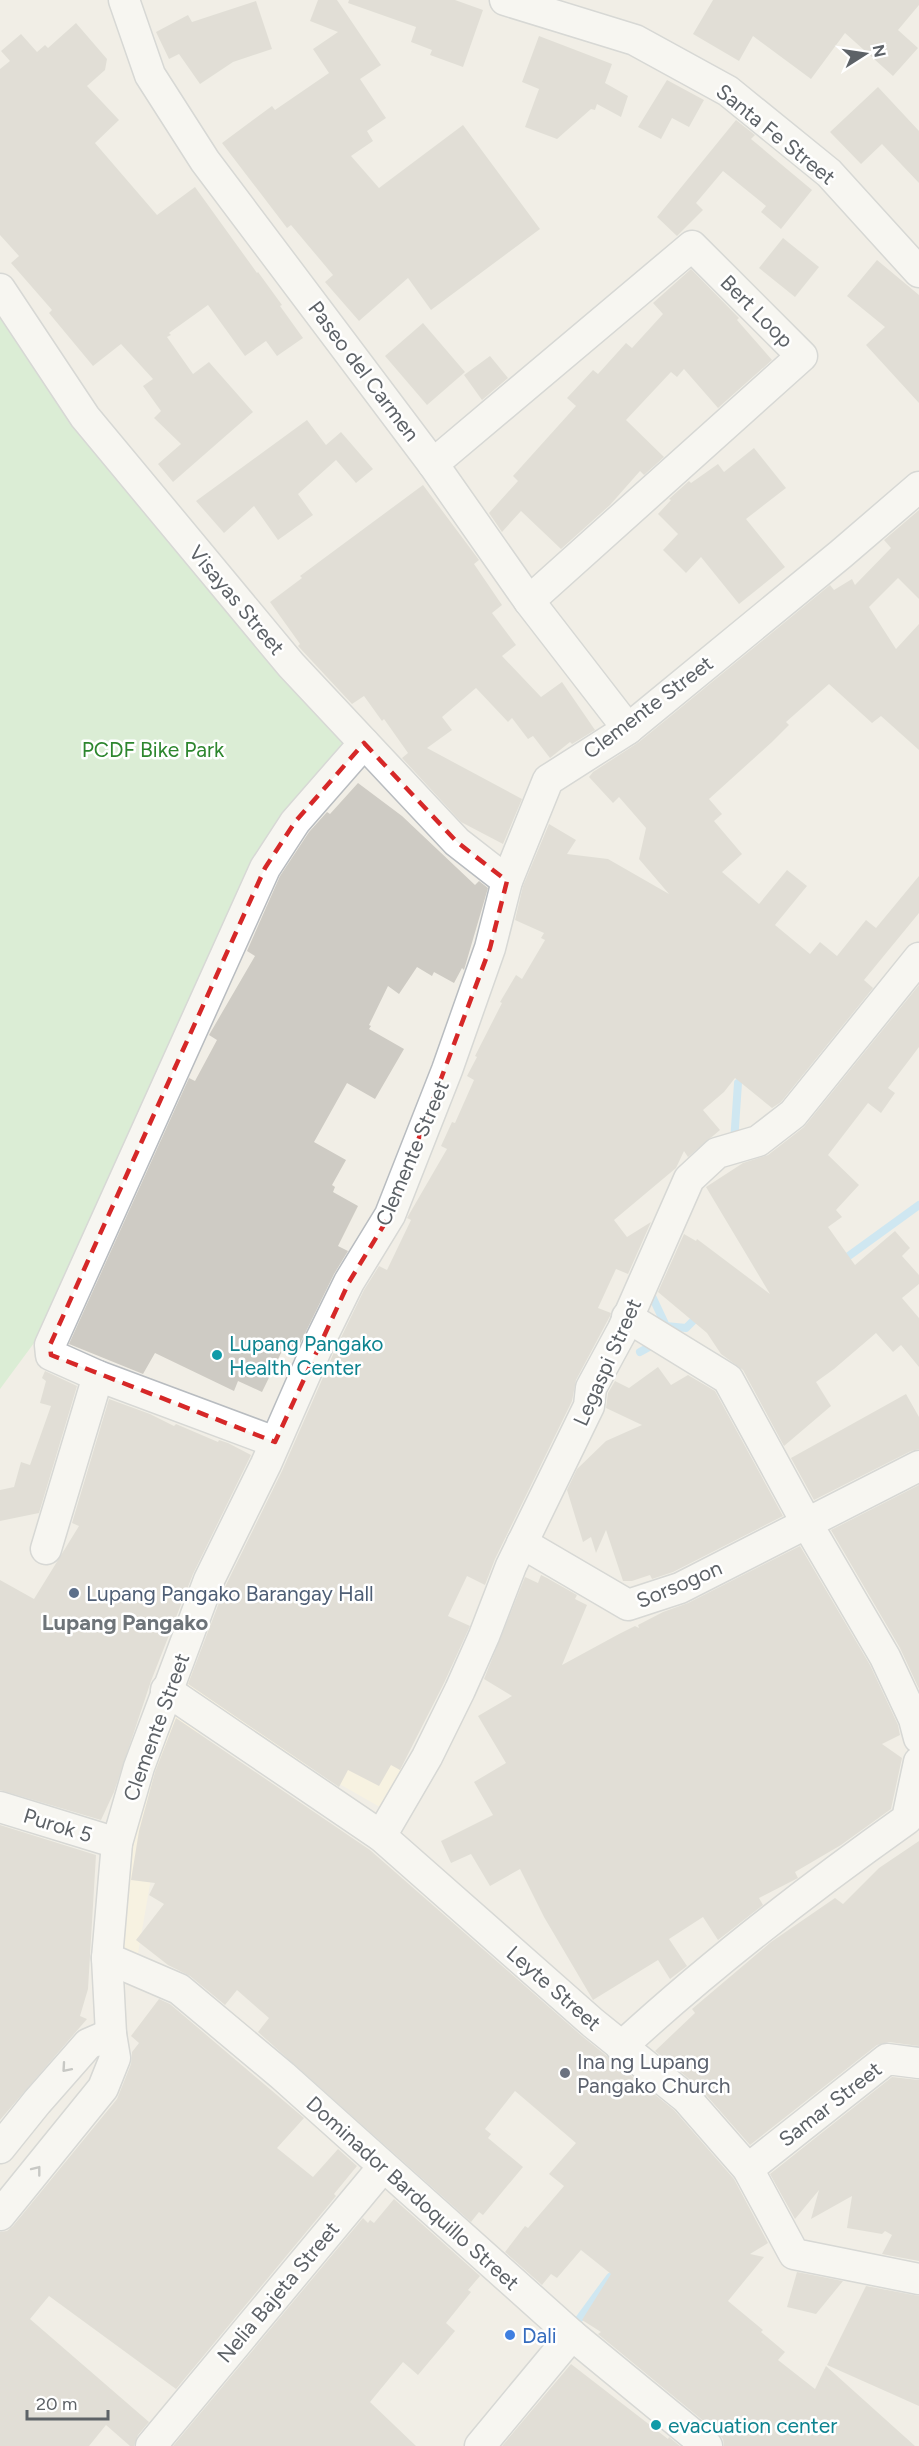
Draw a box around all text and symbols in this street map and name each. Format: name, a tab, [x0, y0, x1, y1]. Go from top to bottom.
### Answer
north arrow	[835, 24, 895, 84]
text: N	[869, 43, 890, 59]
street label: Santa Fe Street	[711, 78, 841, 190]
street label: Bert Loop	[716, 270, 798, 352]
street label: Paseo del Carmen	[303, 296, 425, 446]
street label: Visayas Street	[184, 540, 290, 660]
street label: Clemente Street	[578, 650, 718, 764]
park label: PCDF Bike Park	[82, 737, 225, 762]
street label: Clemente Street	[370, 1076, 454, 1230]
street label: Legaspi Street	[568, 1295, 646, 1429]
place label: Lupang Pangako Health Center	[229, 1331, 384, 1380]
marker: Lupang Pangako Health Center	[210, 1348, 224, 1362]
street label: Sorsogon	[633, 1555, 725, 1613]
place label: Lupang Pangako Barangay Hall	[86, 1581, 374, 1606]
marker: Lupang Pangako Barangay Hall	[67, 1586, 81, 1600]
district label: Lupang Pangako	[42, 1609, 208, 1636]
street label: Clemente Street	[118, 1650, 194, 1804]
street label: Purok 5	[21, 1803, 95, 1847]
street label: Leyte Street	[502, 1940, 606, 2036]
place label: Ina ng Lupang Pangako Church	[577, 2049, 731, 2098]
street label: Samar Street	[774, 2056, 886, 2152]
one-way arrow	[62, 2061, 73, 2072]
marker: Ina ng Lupang Pangako Church	[558, 2066, 572, 2080]
street label: Dominador Bardoquillo Street	[301, 2091, 525, 2295]
one-way arrow	[30, 2166, 41, 2177]
street label: Nelia Bajeta Street	[212, 2216, 344, 2368]
place label: Dali	[522, 2323, 557, 2348]
marker: Dali	[503, 2328, 517, 2342]
scale bar	[27, 2383, 108, 2421]
text: 20 m	[36, 2393, 77, 2415]
place label: evacuation center	[668, 2413, 837, 2438]
marker: evacuation center	[649, 2418, 663, 2432]

